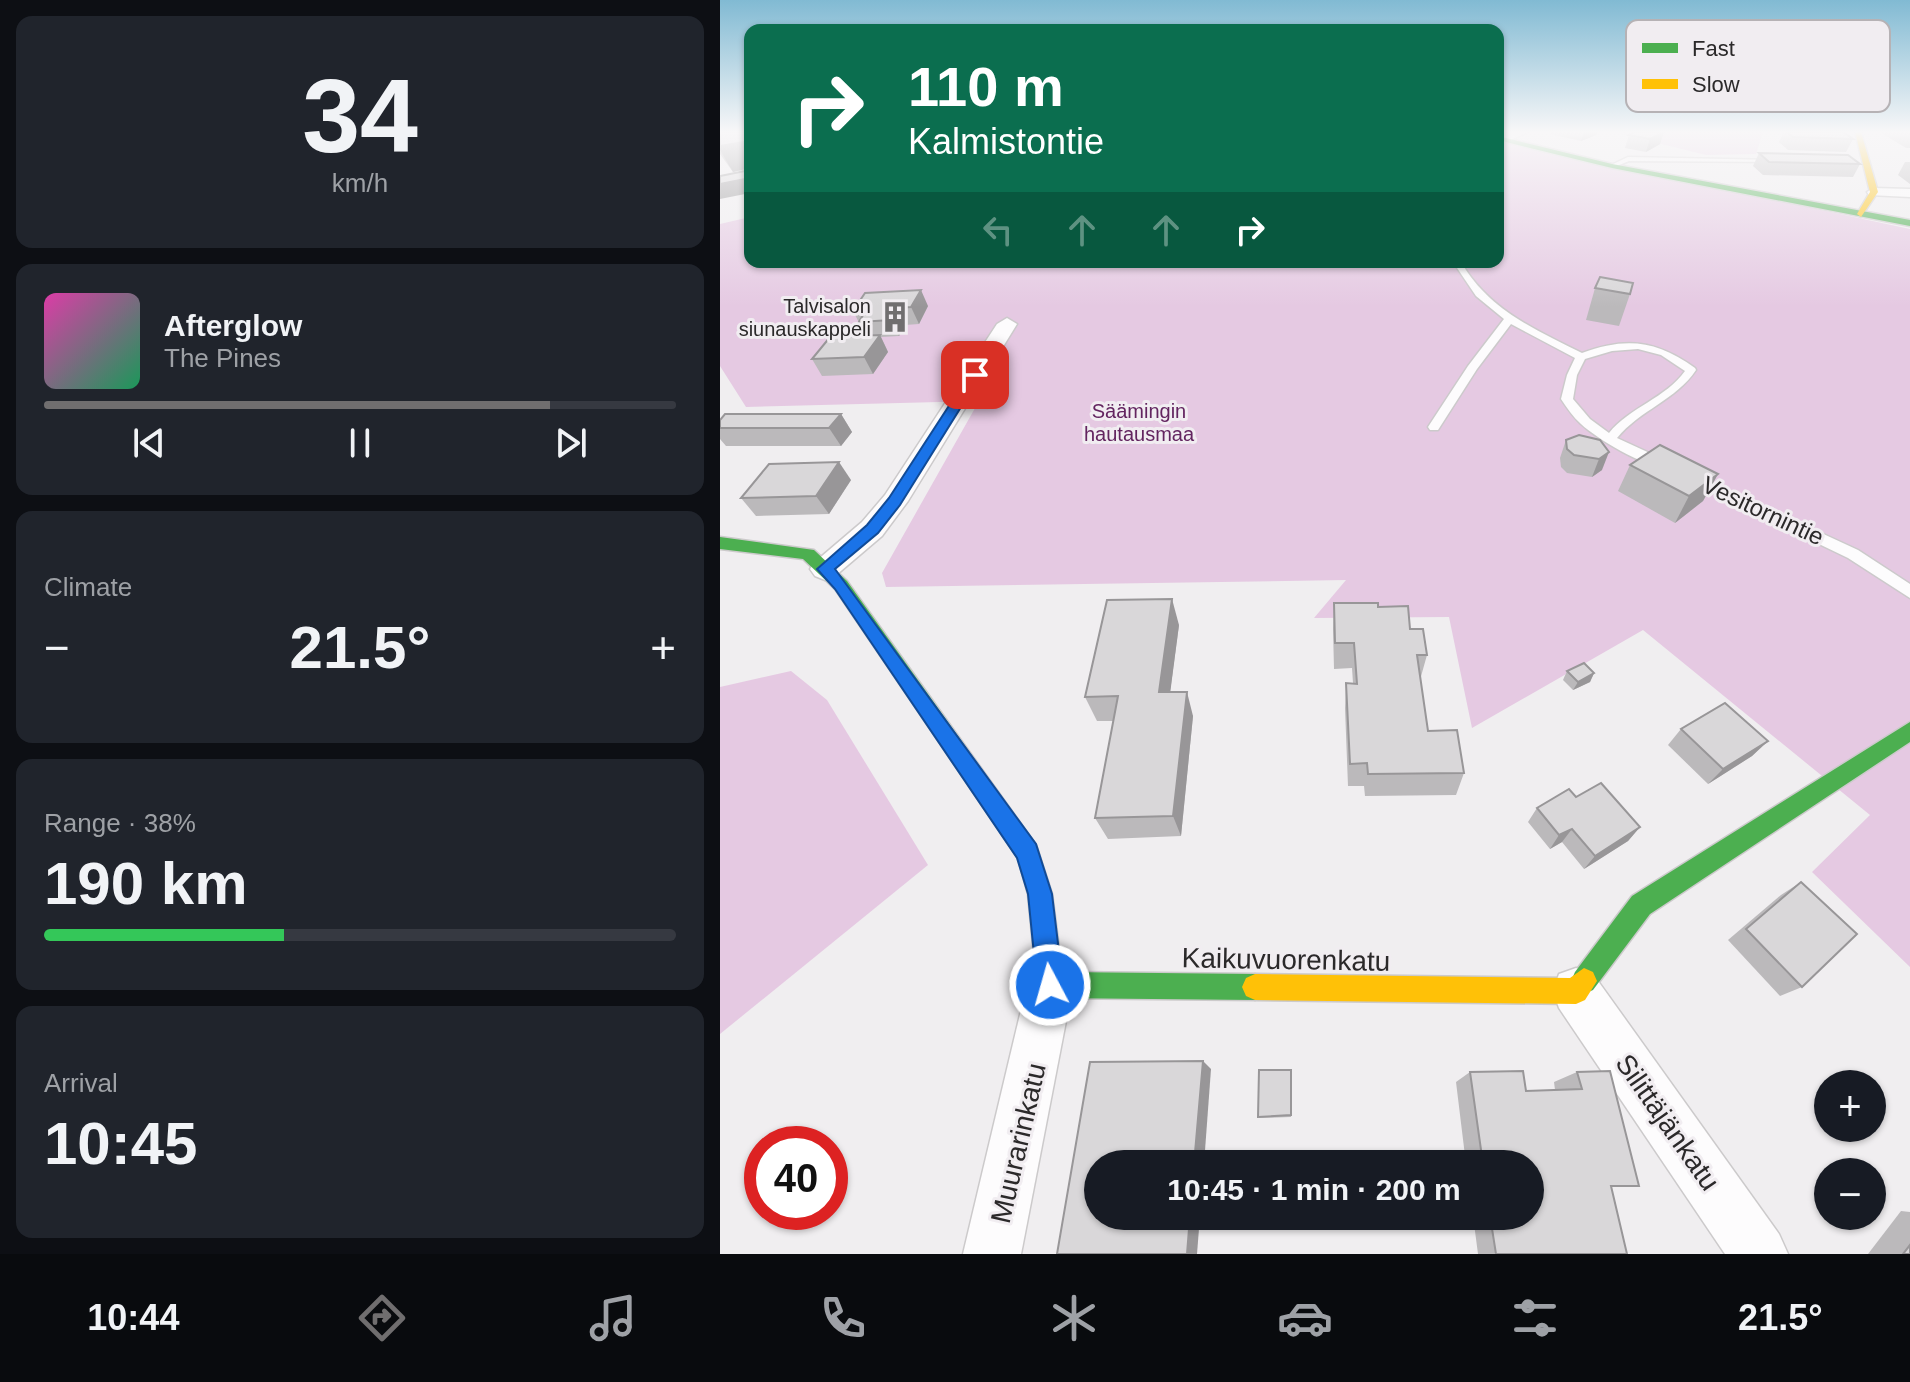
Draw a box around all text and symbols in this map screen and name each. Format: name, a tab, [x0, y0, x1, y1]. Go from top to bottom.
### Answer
legend	[1626, 20, 1890, 112]
text: Fast	[1692, 36, 1735, 61]
text: 110 m	[908, 55, 1064, 118]
icon: right	[776, 56, 880, 160]
text: 34	[302, 58, 418, 174]
text: Slow	[1692, 72, 1740, 97]
text: Kalmistontie	[908, 121, 1104, 162]
text: km/h	[332, 168, 388, 198]
icon: left	[976, 208, 1020, 252]
icon: ahead	[1060, 208, 1104, 252]
icon: ahead	[1144, 208, 1188, 252]
icon: right	[1228, 208, 1272, 252]
place label: Talvisalon siunauskappeli	[739, 295, 871, 340]
building icon: Talvisalon siunauskappeli	[878, 300, 912, 334]
text: Afterglow	[164, 309, 302, 342]
pin	[941, 341, 1009, 409]
text: The Pines	[164, 343, 281, 373]
icon: arrive	[953, 353, 997, 397]
park label: Säämingin hautausmaa	[1084, 400, 1195, 445]
icon: previous	[127, 421, 171, 465]
icon: pause	[338, 421, 382, 465]
icon: next	[549, 421, 593, 465]
street label: Vesitornintie	[1698, 471, 1828, 550]
text: Climate	[44, 572, 132, 602]
text: 21.5°	[290, 614, 430, 681]
text: −	[44, 623, 70, 672]
text: +	[650, 623, 676, 672]
text: Range · 38%	[44, 808, 196, 838]
text: 190 km	[44, 850, 248, 917]
street label: Kaikuvuorenkatu	[1181, 942, 1391, 977]
position arrow	[1008, 943, 1092, 1027]
street label: Silittäjänkatu	[1609, 1048, 1726, 1196]
street label: Muurarinkatu	[985, 1060, 1052, 1226]
text: Arrival	[44, 1068, 118, 1098]
map controls	[1814, 1070, 1886, 1230]
button: +	[1814, 1070, 1886, 1142]
text: 10:45	[44, 1110, 197, 1177]
speed limit sign: 40	[744, 1126, 848, 1230]
button: −	[1814, 1158, 1886, 1230]
text: 10:45 · 1 min · 200 m	[1167, 1173, 1461, 1206]
icon: directions	[354, 1290, 410, 1346]
icon: music	[585, 1290, 641, 1346]
icon: phone	[815, 1290, 871, 1346]
icon: climate	[1046, 1290, 1102, 1346]
icon: car	[1277, 1290, 1333, 1346]
icon: filters	[1507, 1290, 1563, 1346]
text: 10:44	[87, 1297, 179, 1338]
text: 21.5°	[1738, 1297, 1823, 1338]

